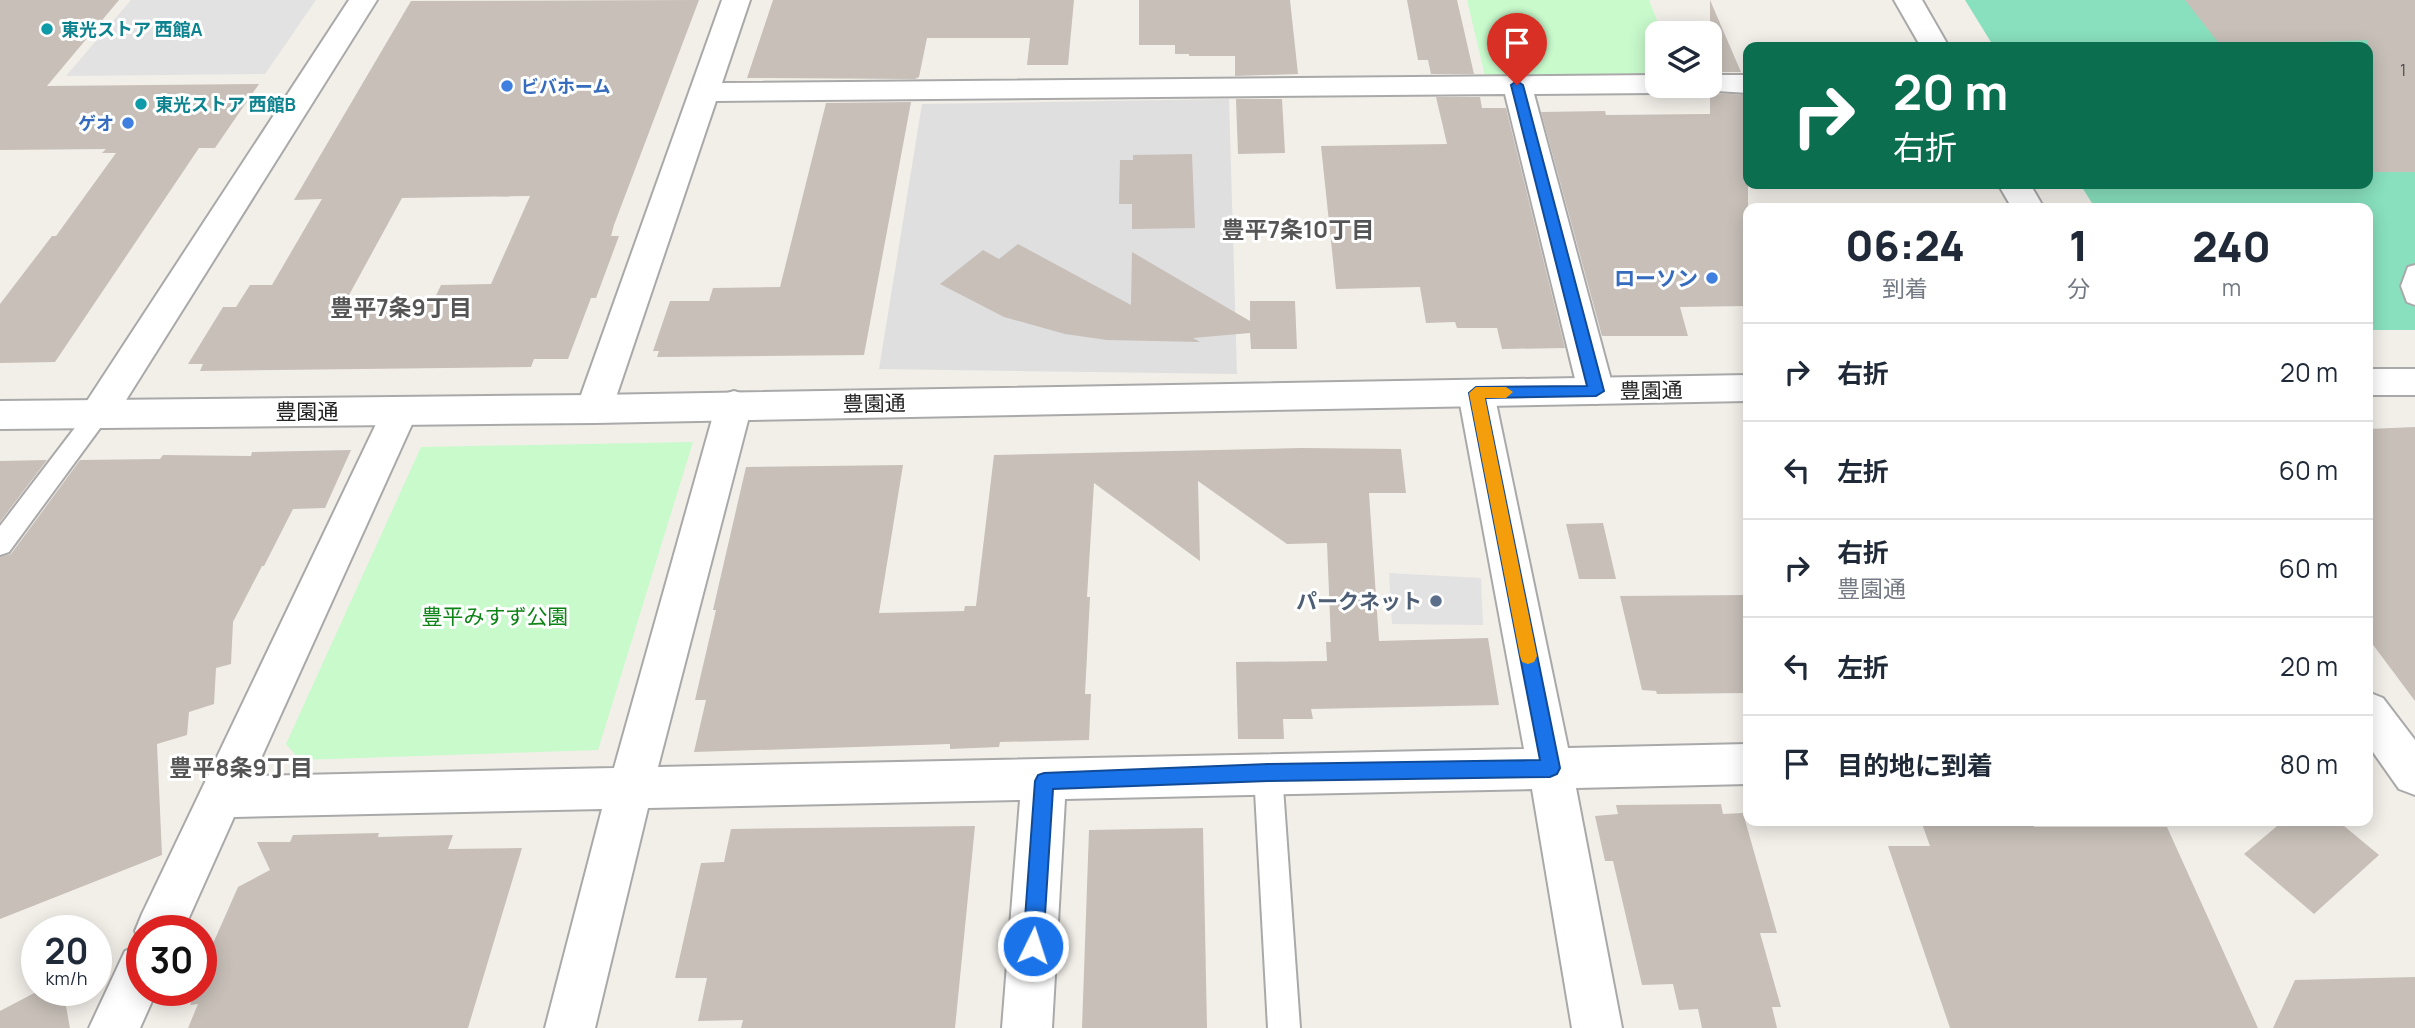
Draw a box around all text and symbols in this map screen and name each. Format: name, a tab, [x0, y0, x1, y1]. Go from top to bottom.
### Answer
pin	[1487, 13, 1547, 85]
place label: 東光ストア 西館A	[61, 17, 203, 41]
marker: 東光ストア 西館A	[39, 21, 55, 37]
map controls	[1645, 21, 1722, 98]
button: layers	[1645, 21, 1722, 98]
icon: arrive	[1498, 24, 1536, 62]
text: 20 m	[1893, 58, 2008, 125]
house number: 1	[2400, 59, 2406, 81]
icon: right	[1778, 70, 1869, 161]
place label: ビバホーム	[521, 74, 610, 98]
marker: ビバホーム	[499, 78, 515, 94]
place label: 東光ストア 西館B	[155, 92, 296, 116]
marker: 東光ストア 西館B	[133, 96, 149, 112]
place label: ゲオ	[78, 111, 114, 135]
marker: ゲオ	[120, 115, 136, 131]
text: 右折	[1893, 125, 1957, 169]
district label: 豊平7条10丁目	[1222, 213, 1374, 245]
text: 06:24	[1845, 216, 1965, 274]
text: 1	[2069, 216, 2088, 274]
text: 240	[2192, 217, 2271, 275]
place label: ローソン	[1614, 264, 1698, 292]
marker: ローソン	[1704, 270, 1720, 286]
text: m	[2222, 271, 2241, 303]
text: 到着	[1882, 272, 1928, 304]
text: 分	[2067, 272, 2090, 304]
district label: 豊平7条9丁目	[330, 291, 472, 323]
icon: right	[1778, 353, 1816, 391]
text: 20 m	[2280, 354, 2338, 390]
text: 右折	[1837, 355, 1889, 391]
street label: 豊園通	[1619, 375, 1683, 405]
street label: 豊園通	[842, 388, 906, 418]
street label: 豊園通	[276, 397, 339, 425]
icon: left	[1778, 451, 1816, 489]
text: 60 m	[2279, 452, 2338, 488]
text: 左折	[1837, 453, 1889, 489]
text: 右折	[1837, 534, 1889, 570]
icon: right	[1778, 549, 1816, 587]
text: 60 m	[2279, 550, 2338, 586]
text: 豊園通	[1837, 572, 1906, 604]
place label: パークネット	[1296, 587, 1422, 615]
marker: パークネット	[1428, 593, 1444, 609]
park label: 豊平みすず公園	[422, 602, 569, 630]
icon: left	[1778, 647, 1816, 685]
text: 20 m	[2280, 648, 2338, 684]
text: 左折	[1837, 649, 1889, 685]
icon: arrive	[1778, 745, 1816, 783]
text: 80 m	[2280, 746, 2338, 782]
text: 目的地に到着	[1837, 747, 1993, 783]
district label: 豊平8条9丁目	[169, 751, 313, 783]
position arrow	[996, 909, 1070, 983]
speed limit sign: 30	[126, 915, 217, 1006]
text: 20	[45, 927, 88, 975]
text: km/h	[46, 966, 87, 990]

